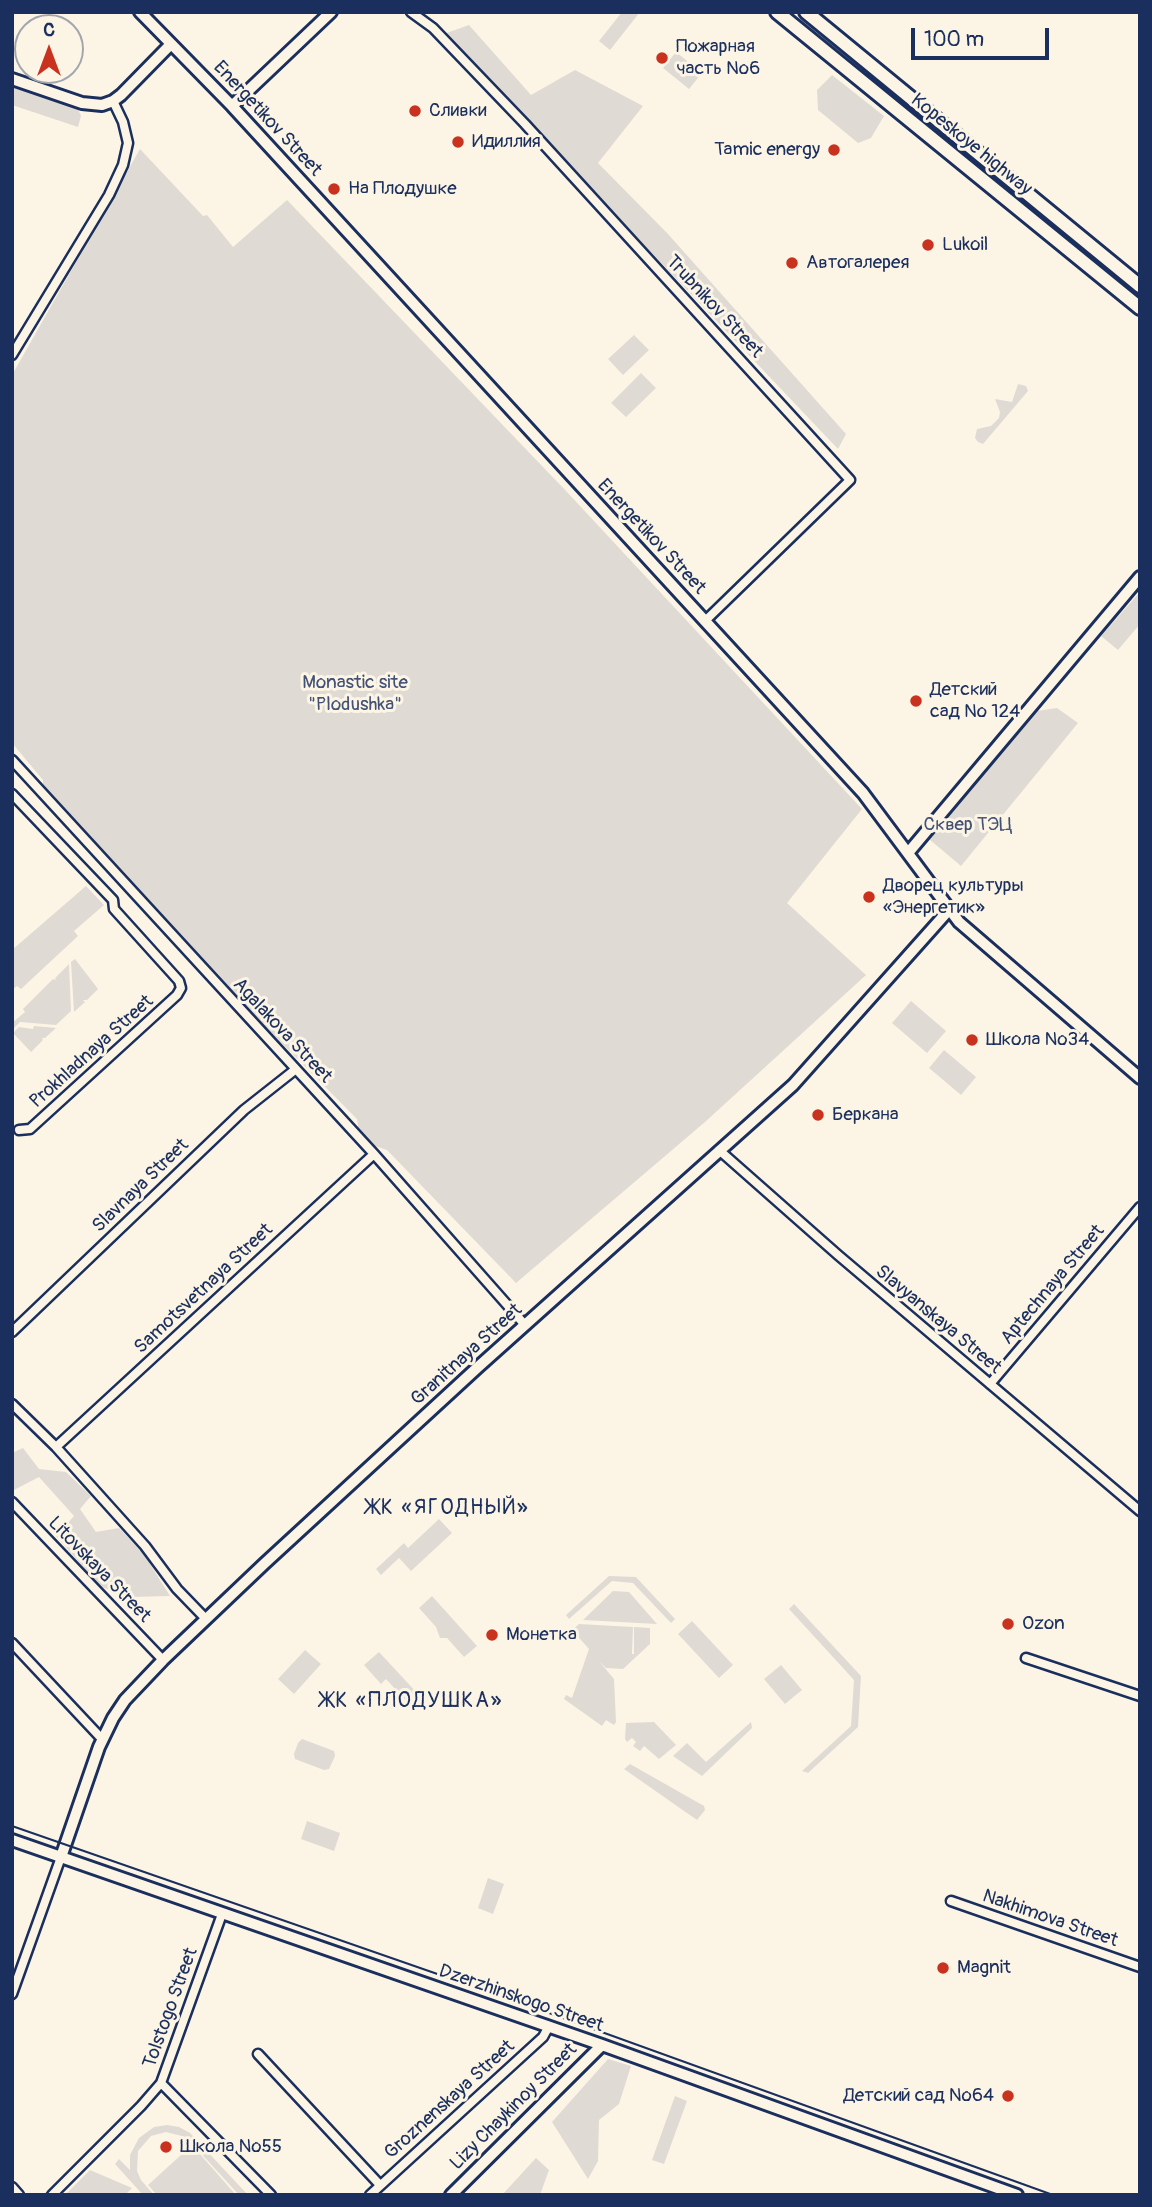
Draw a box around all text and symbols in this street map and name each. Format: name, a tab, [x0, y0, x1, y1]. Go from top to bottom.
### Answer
north arrow	[14, 14, 84, 84]
scale bar	[914, 14, 1052, 58]
text: С	[43, 18, 55, 42]
text: 100 m	[924, 26, 984, 53]
place label: Пожарная часть №6	[676, 36, 760, 80]
marker: Пожарная часть №6	[654, 50, 670, 66]
street label: Energetikov Street	[208, 57, 326, 181]
street label: Kopeskoye highway	[906, 89, 1036, 201]
place label: Сливки	[429, 100, 487, 122]
marker: Сливки	[407, 103, 423, 119]
place label: Идиллия	[472, 131, 541, 153]
marker: Идиллия	[450, 134, 466, 150]
place label: Tamic energy	[714, 139, 820, 161]
marker: Tamic energy	[826, 142, 842, 158]
place label: На Плодушке	[348, 178, 457, 200]
marker: На Плодушке	[326, 181, 342, 197]
place label: Lukoil	[942, 234, 988, 256]
marker: Lukoil	[920, 237, 936, 253]
street label: Trubnikov Street	[661, 251, 767, 363]
place label: Автогалерея	[806, 252, 909, 274]
marker: Автогалерея	[784, 255, 800, 271]
street label: Energetikov Street	[592, 475, 710, 599]
park label: Monastic site "Plodushka"	[302, 672, 408, 716]
place label: Детский сад № 124	[930, 679, 1020, 723]
marker: Детский сад № 124	[908, 693, 924, 709]
park label: Сквер ТЭЦ	[924, 814, 1012, 836]
place label: Дворец культуры «Энергетик»	[883, 875, 1024, 919]
marker: Дворец культуры «Энергетик»	[861, 889, 877, 905]
street label: Agalakova Street	[228, 974, 336, 1088]
street label: Prokhladnaya Street	[26, 991, 158, 1113]
place label: Школа №34	[986, 1029, 1089, 1051]
marker: Школа №34	[964, 1032, 980, 1048]
place label: Беркана	[832, 1104, 899, 1126]
marker: Беркана	[810, 1107, 826, 1123]
street label: Slavnaya Street	[88, 1134, 194, 1238]
street label: Samotsvetnaya Street	[130, 1219, 278, 1359]
street label: Aptechnaya Street	[996, 1221, 1110, 1349]
street label: Slavyanskaya Street	[870, 1261, 1006, 1379]
street label: Granitnaya Street	[407, 1299, 527, 1411]
district label: ЖК «ЯГОДНЫЙ»	[368, 1496, 528, 1522]
street label: Litovskaya Street	[43, 1512, 155, 1628]
place label: Ozon	[1022, 1613, 1065, 1635]
marker: Ozon	[1000, 1616, 1016, 1632]
place label: Монетка	[506, 1624, 577, 1646]
marker: Монетка	[484, 1627, 500, 1643]
district label: ЖК «ПЛОДУШКА»	[322, 1689, 502, 1715]
street label: Nakhimova Street	[979, 1885, 1121, 1953]
street label: Tolstogo Street	[139, 1945, 203, 2071]
place label: Magnit	[957, 1957, 1011, 1979]
street label: Dzerzhinskogo Street	[436, 1960, 606, 2038]
marker: Magnit	[935, 1960, 951, 1976]
street label: Groznenskaya Street	[380, 2036, 520, 2164]
street label: Lizy Chaykinoy Street	[446, 2039, 582, 2175]
place label: Детский сад №64	[843, 2085, 994, 2107]
marker: Детский сад №64	[1000, 2088, 1016, 2104]
place label: Школа №55	[180, 2136, 282, 2158]
marker: Школа №55	[158, 2139, 174, 2155]

